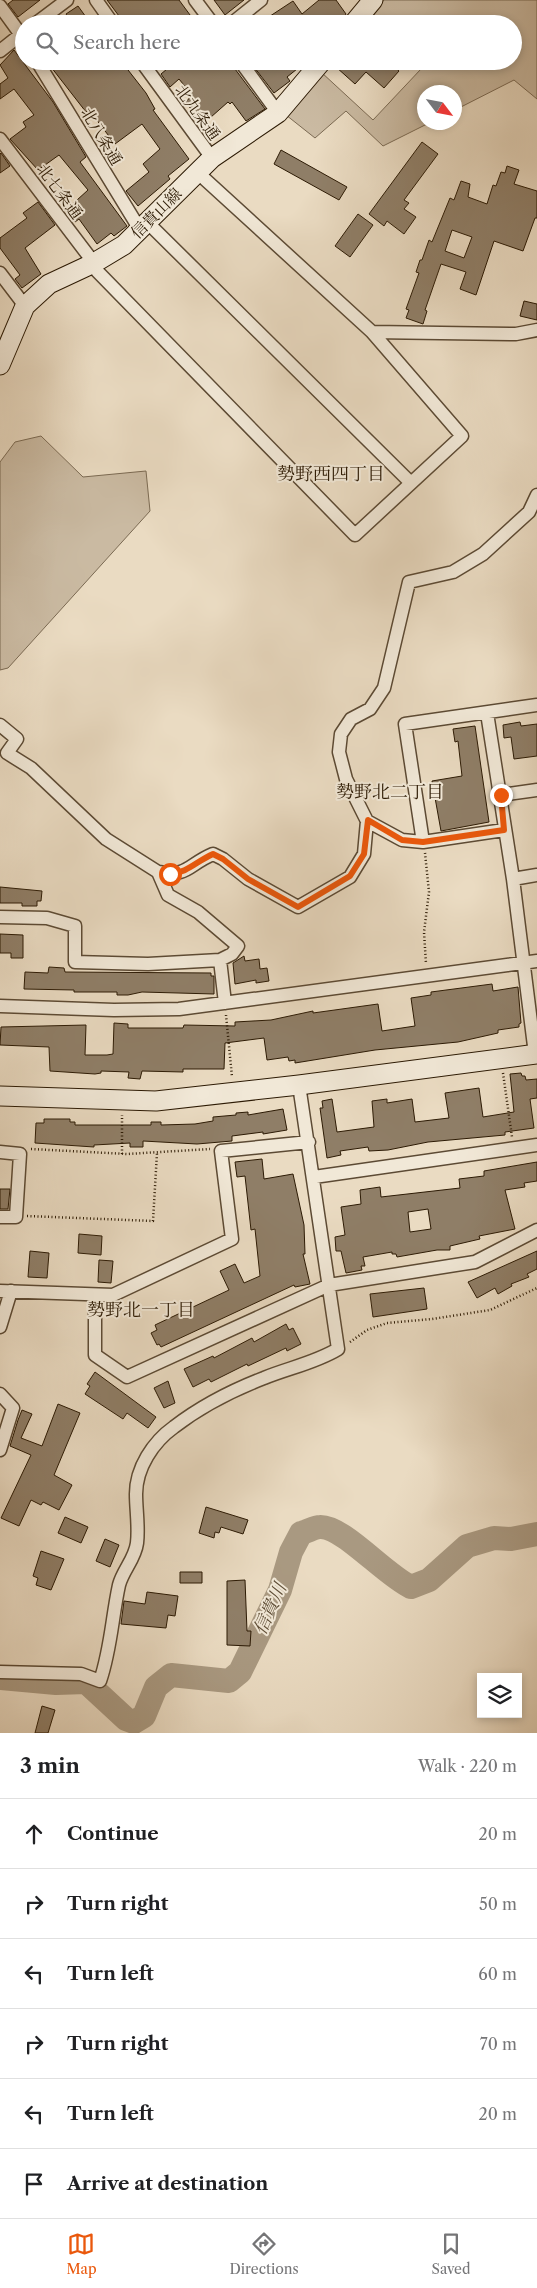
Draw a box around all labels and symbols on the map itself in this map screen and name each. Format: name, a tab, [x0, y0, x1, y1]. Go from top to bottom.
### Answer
street label: 北九条通	[171, 80, 225, 144]
north arrow	[417, 85, 462, 130]
street label: 北八条通	[77, 103, 127, 169]
street label: 北七条通	[33, 159, 87, 223]
street label: 信貴山線	[126, 183, 186, 243]
district label: 勢野西四丁目	[277, 463, 385, 485]
district label: 勢野北二丁目	[336, 781, 444, 803]
route end	[490, 784, 513, 807]
route start	[159, 863, 182, 886]
district label: 勢野北一丁目	[87, 1299, 195, 1321]
water label: 信貴川	[249, 1578, 292, 1638]

